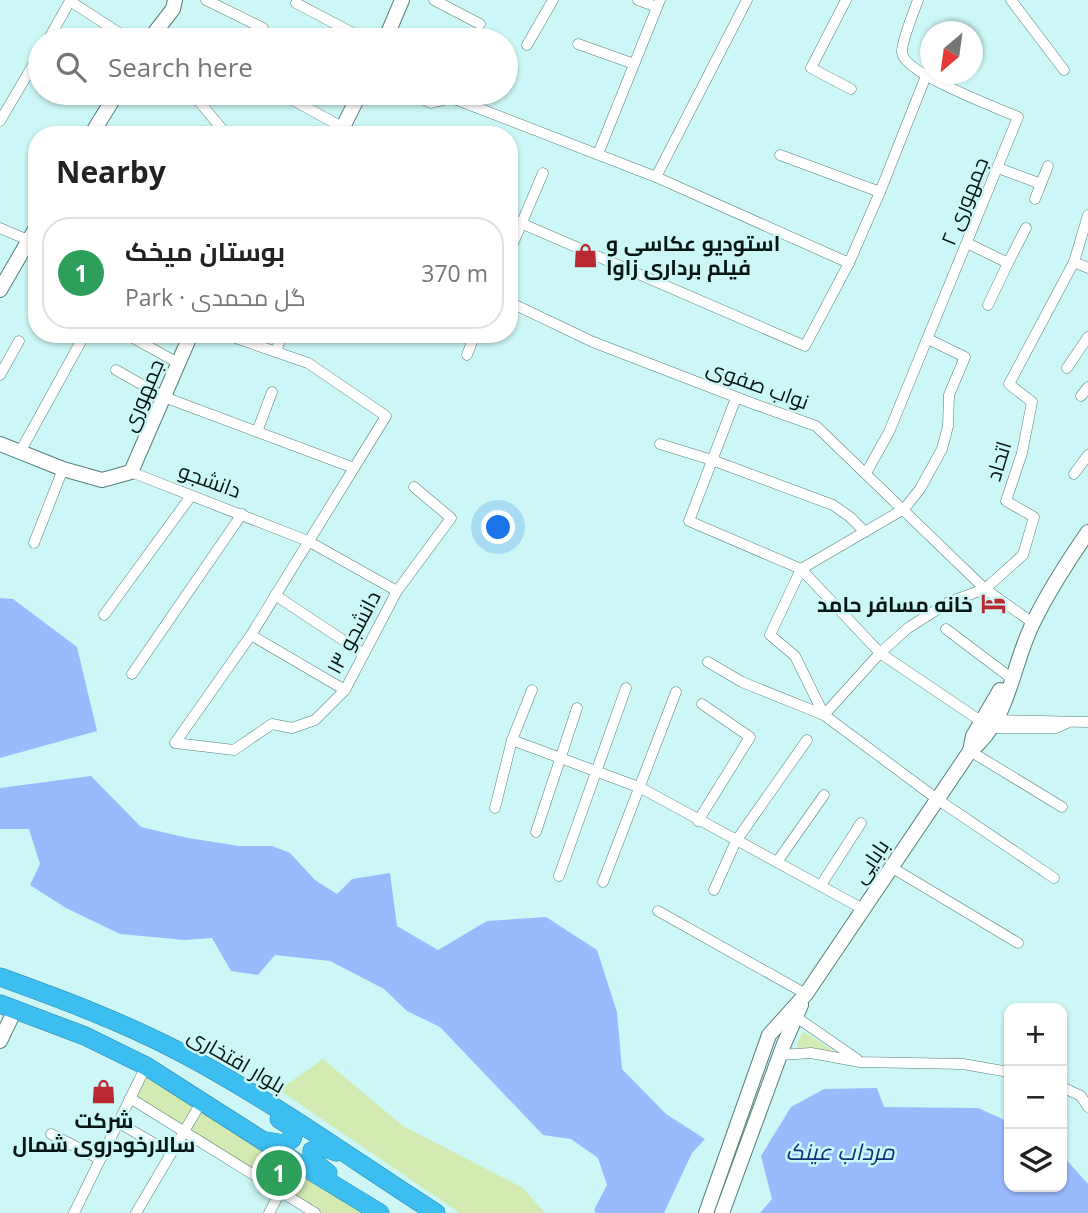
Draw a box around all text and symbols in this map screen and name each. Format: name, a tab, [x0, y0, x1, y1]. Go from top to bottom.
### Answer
north arrow	[920, 21, 983, 84]
search box	[28, 28, 518, 105]
icon: search	[52, 48, 90, 86]
text: Search here	[108, 49, 253, 85]
text: Nearby	[56, 151, 166, 192]
street label: جمهوری ۲	[934, 153, 994, 249]
place label: استودیو عکاسی و فیلم برداری زاوا	[606, 229, 780, 282]
text: بوستان میخک	[125, 233, 285, 269]
shop icon: استودیو عکاسی و فیلم برداری زاوا	[572, 241, 600, 269]
text: 1	[74, 257, 88, 289]
text: 370 m	[421, 257, 488, 289]
text: Park · گل محمدی	[125, 281, 306, 313]
street label: نواب صفوی	[703, 353, 813, 415]
street label: جمهوری	[114, 354, 170, 436]
street label: اتحاد	[979, 438, 1017, 484]
street label: دانشجو	[175, 456, 245, 504]
your location	[481, 510, 515, 544]
street label: دانشجو ۱۳	[319, 586, 387, 678]
place label: خانه مسافر حامد	[817, 590, 973, 618]
hotel icon: خانه مسافر حامد	[979, 590, 1007, 618]
street label: بابایی	[845, 833, 895, 889]
map controls	[1004, 1003, 1067, 1192]
button: +	[1004, 1003, 1067, 1066]
street label: بلوار افتخاری	[183, 1021, 291, 1099]
button: −	[1004, 1066, 1067, 1129]
shop icon: شرکت سالارخودروی شمال	[90, 1077, 118, 1105]
place label: شرکت سالارخودروی شمال	[13, 1106, 195, 1158]
button: layers	[1004, 1129, 1067, 1192]
water label: مرداب عینک	[785, 1135, 895, 1167]
pin: 1	[256, 1147, 302, 1199]

